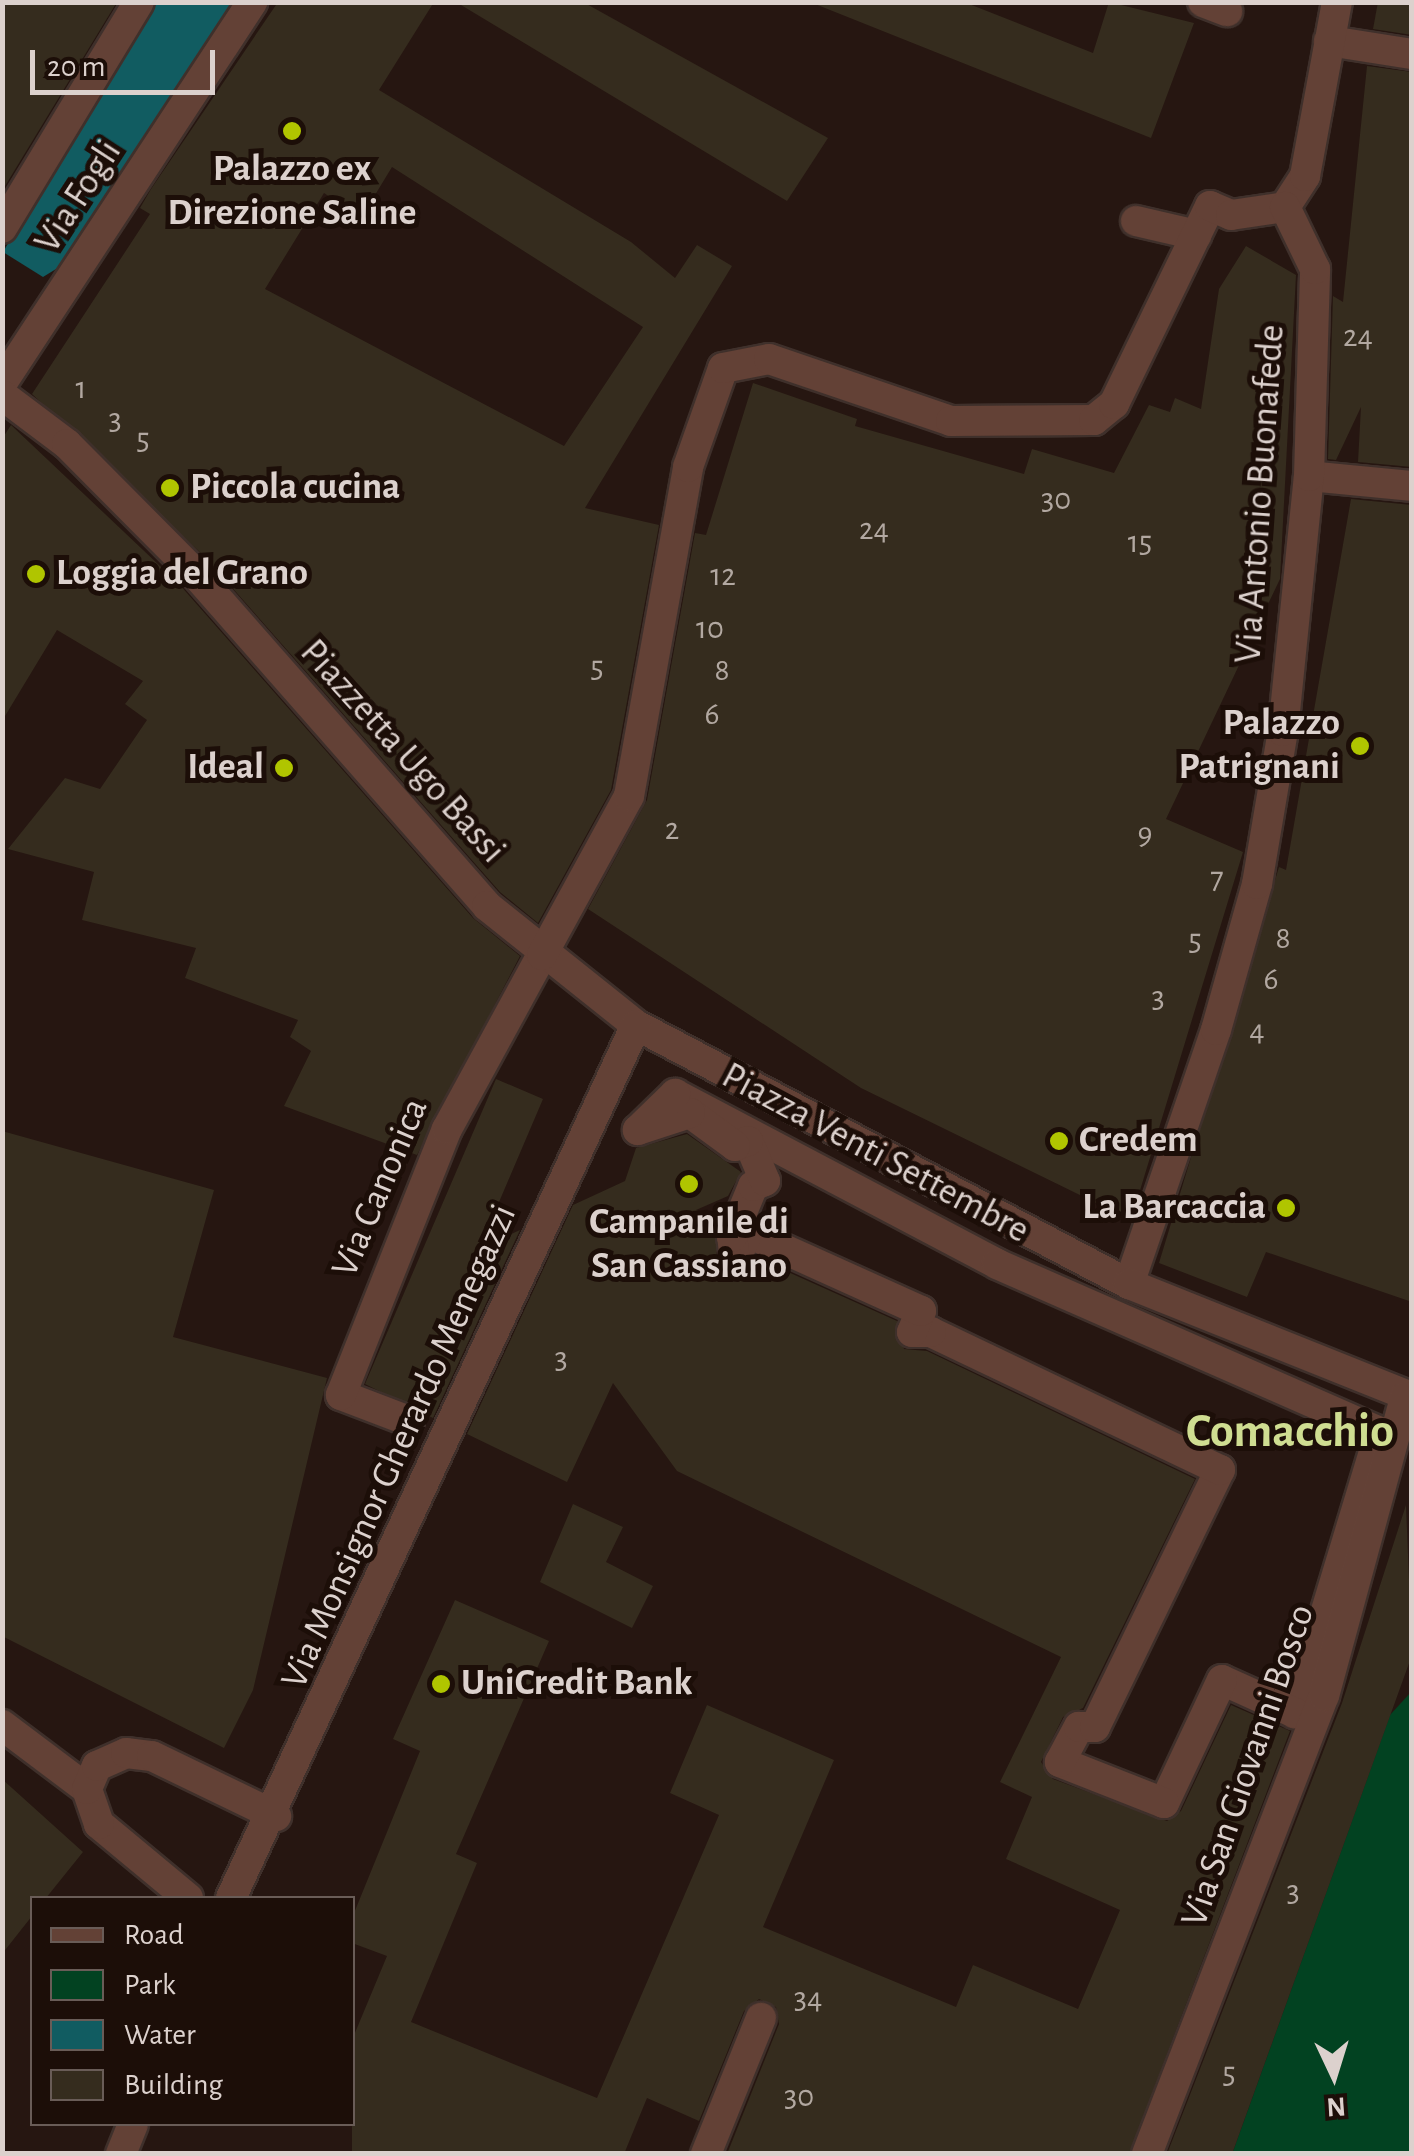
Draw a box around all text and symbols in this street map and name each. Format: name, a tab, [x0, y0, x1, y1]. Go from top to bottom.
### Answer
scale bar	[35, 30, 220, 92]
text: 20 m	[47, 52, 105, 82]
marker: Palazzo ex Direzione Saline	[281, 120, 303, 142]
street label: Via Fogli	[26, 132, 132, 262]
place label: Palazzo ex Direzione Saline	[168, 147, 416, 236]
house number: 24	[1343, 317, 1373, 355]
street label: Via Antonio Buonafede	[1226, 323, 1296, 665]
house number: 1	[75, 369, 87, 407]
house number: 3	[108, 400, 122, 438]
house number: 5	[136, 420, 150, 458]
place label: Piccola cucina	[190, 465, 400, 511]
marker: Piccola cucina	[159, 477, 181, 499]
house number: 30	[1041, 480, 1071, 518]
house number: 24	[859, 510, 889, 548]
house number: 15	[1128, 523, 1152, 561]
place label: Loggia del Grano	[56, 551, 308, 597]
house number: 12	[710, 556, 736, 594]
marker: Loggia del Grano	[25, 563, 47, 585]
house number: 10	[696, 609, 724, 647]
street label: Piazzetta Ugo Bassi	[290, 631, 514, 873]
house number: 5	[590, 648, 604, 686]
house number: 8	[714, 651, 730, 689]
house number: 6	[704, 695, 720, 733]
place label: Palazzo Patrignani	[1178, 701, 1340, 791]
marker: Palazzo Patrignani	[1349, 735, 1371, 757]
place label: Ideal	[187, 745, 264, 791]
marker: Ideal	[273, 757, 295, 779]
house number: 2	[665, 810, 679, 848]
house number: 9	[1137, 815, 1153, 853]
house number: 7	[1210, 859, 1224, 897]
house number: 8	[1275, 919, 1291, 957]
house number: 5	[1188, 921, 1202, 959]
house number: 6	[1263, 960, 1279, 998]
house number: 3	[1151, 978, 1165, 1016]
house number: 4	[1249, 1011, 1265, 1049]
street label: Piazza Venti Settembre	[714, 1054, 1036, 1254]
street label: Via Canonica	[323, 1092, 439, 1284]
place label: Credem	[1079, 1118, 1198, 1164]
marker: Credem	[1048, 1130, 1070, 1152]
marker: Campanile di San Cassiano	[678, 1173, 700, 1195]
place label: La Barcaccia	[1082, 1185, 1266, 1231]
marker: La Barcaccia	[1275, 1197, 1297, 1219]
street label: Via Monsignor Gherardo Menegazzi	[272, 1198, 528, 1696]
place label: Campanile di San Cassiano	[589, 1200, 789, 1290]
house number: 3	[554, 1339, 568, 1377]
district label: Comacchio	[1186, 1404, 1394, 1462]
street label: Via San Giovanni Bosco	[1172, 1599, 1326, 1933]
place label: UniCredit Bank	[461, 1661, 692, 1707]
marker: UniCredit Bank	[430, 1673, 452, 1695]
house number: 3	[1286, 1872, 1300, 1910]
legend	[30, 1896, 355, 2126]
text: Road	[124, 1920, 184, 1950]
text: Park	[124, 1970, 176, 2000]
house number: 34	[794, 1979, 822, 2017]
text: Water	[124, 2020, 196, 2050]
north arrow	[1284, 2026, 1384, 2126]
house number: 5	[1222, 2054, 1236, 2092]
text: Building	[124, 2070, 223, 2100]
house number: 30	[784, 2077, 814, 2115]
text: N	[1325, 2091, 1347, 2121]

